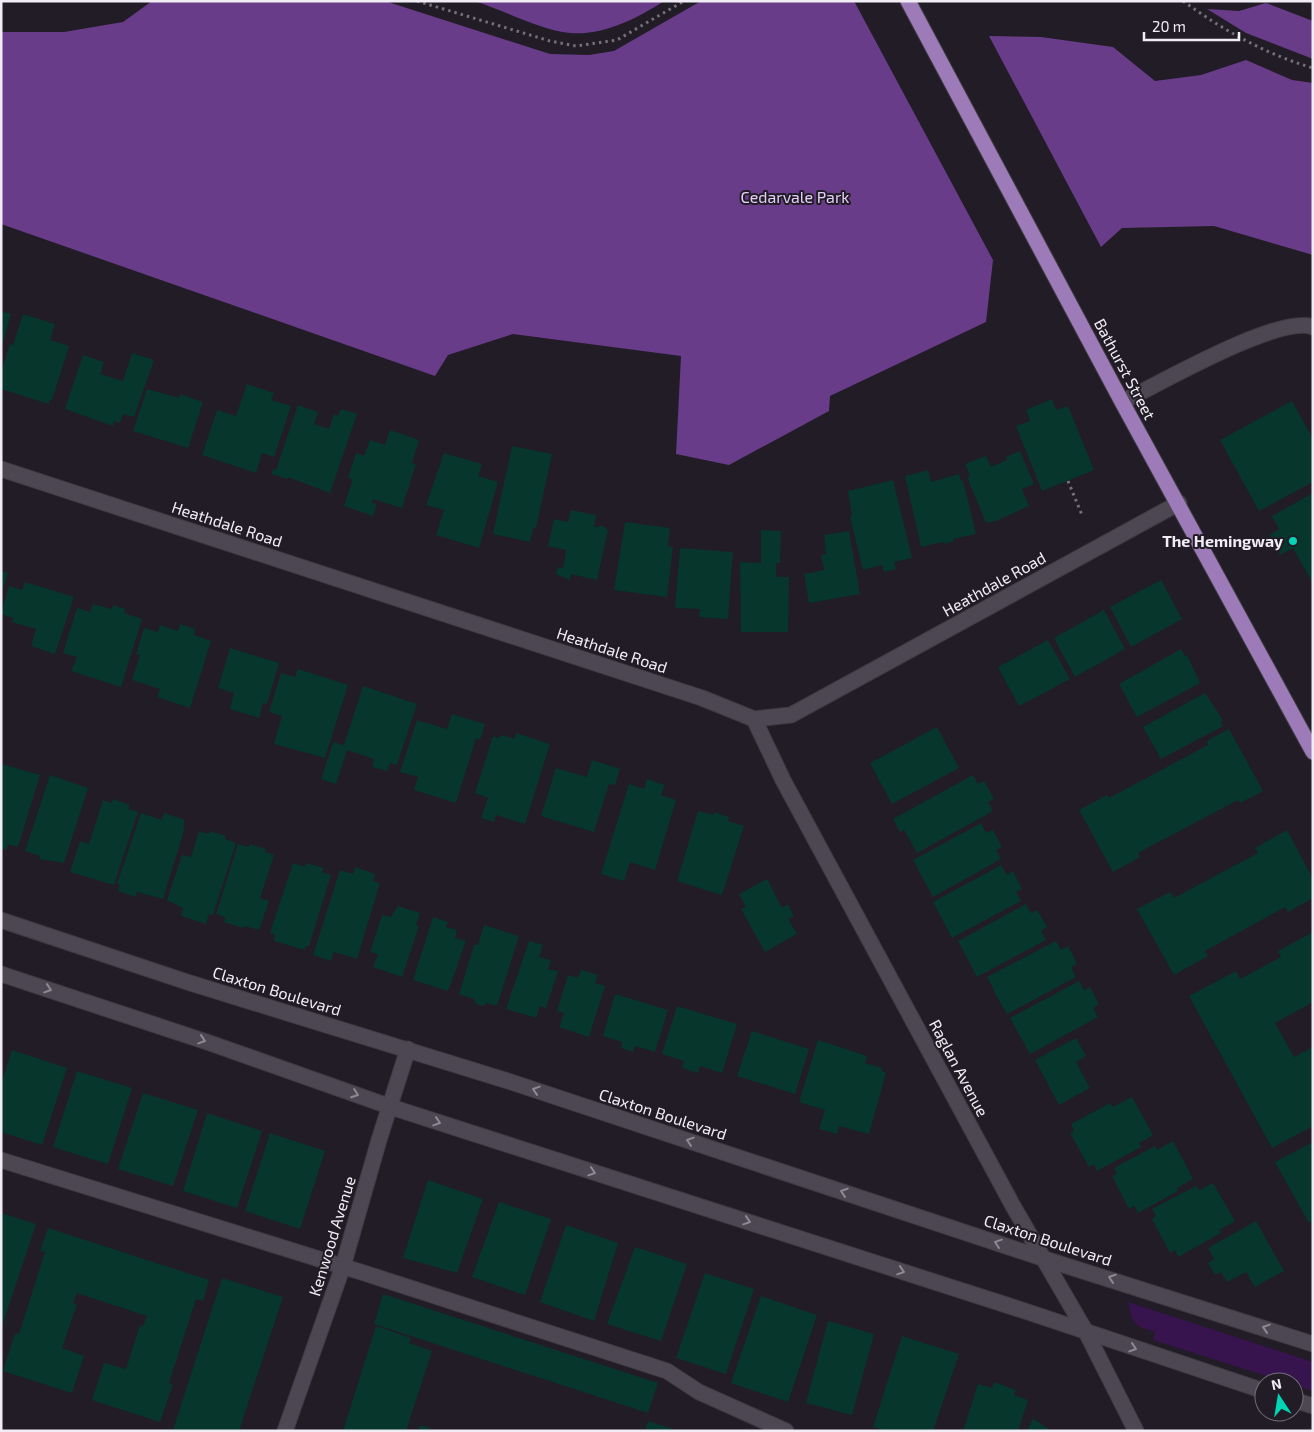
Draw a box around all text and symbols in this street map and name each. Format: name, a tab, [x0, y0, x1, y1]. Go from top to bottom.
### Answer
scale bar	[1144, 10, 1239, 42]
text: 20 m	[1152, 17, 1186, 35]
park label: Cedarvale Park	[741, 187, 849, 206]
street label: Bathurst Street	[1091, 315, 1160, 423]
street label: Heathdale Road	[169, 497, 285, 550]
place label: The Hemingway	[1162, 531, 1283, 551]
marker: The Hemingway	[1287, 535, 1299, 547]
street label: Heathdale Road	[939, 547, 1049, 620]
street label: Heathdale Road	[554, 623, 670, 676]
street label: Claxton Boulevard	[211, 962, 344, 1019]
one-way arrow	[43, 983, 51, 993]
street label: Raglan Avenue	[926, 1016, 993, 1120]
one-way arrow	[197, 1034, 206, 1044]
street label: Claxton Boulevard	[597, 1084, 729, 1143]
one-way arrow	[532, 1086, 540, 1096]
one-way arrow	[350, 1088, 359, 1098]
one-way arrow	[433, 1116, 441, 1126]
one-way arrow	[686, 1137, 695, 1147]
one-way arrow	[587, 1166, 596, 1176]
street label: Kenwood Avenue	[304, 1174, 359, 1298]
one-way arrow	[841, 1187, 849, 1197]
street label: Claxton Boulevard	[982, 1210, 1114, 1269]
one-way arrow	[742, 1216, 750, 1226]
one-way arrow	[995, 1239, 1003, 1249]
one-way arrow	[897, 1265, 905, 1275]
one-way arrow	[1108, 1274, 1116, 1284]
one-way arrow	[1263, 1324, 1271, 1334]
one-way arrow	[1128, 1342, 1136, 1352]
north arrow	[1254, 1372, 1304, 1422]
text: N	[1269, 1374, 1283, 1393]

